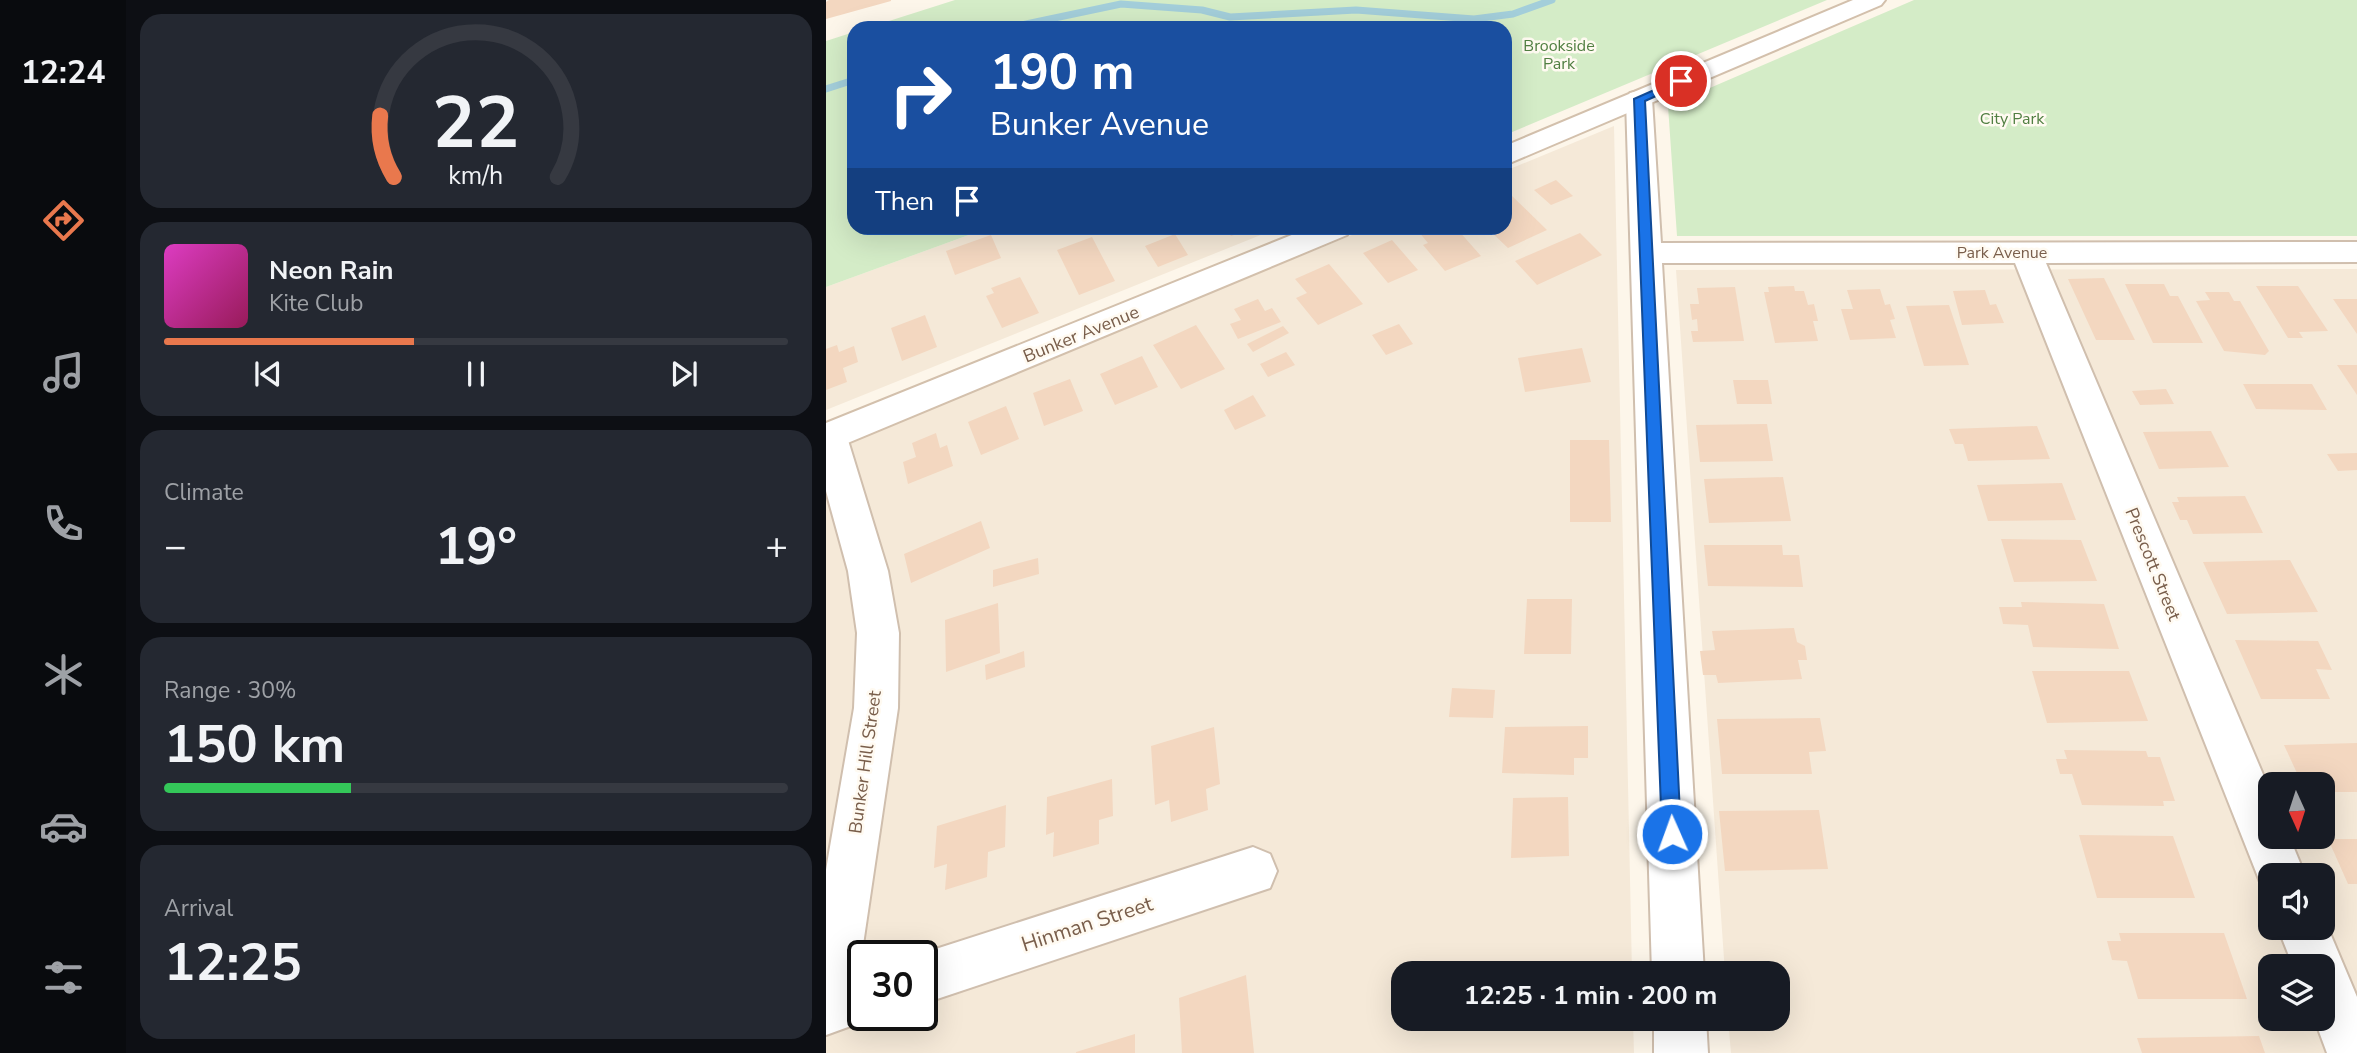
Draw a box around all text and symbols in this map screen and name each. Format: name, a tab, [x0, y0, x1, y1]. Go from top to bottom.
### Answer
park label: Brookside Park	[1523, 35, 1595, 75]
text: 190 m	[990, 39, 1134, 106]
icon: right	[875, 49, 966, 140]
text: 12:24	[21, 51, 105, 94]
pin	[1651, 51, 1711, 111]
icon: arrive	[1662, 62, 1700, 100]
text: 22	[432, 73, 520, 173]
text: Bunker Avenue	[990, 103, 1209, 146]
park label: City Park	[1980, 108, 2045, 130]
text: km/h	[448, 159, 504, 193]
icon: arrive	[948, 182, 986, 220]
text: Then	[875, 184, 934, 219]
icon: directions	[39, 196, 88, 245]
street label: Park Avenue	[1957, 242, 2047, 264]
text: Neon Rain	[269, 253, 394, 288]
text: Kite Club	[269, 288, 363, 319]
street label: Bunker Avenue	[1019, 300, 1143, 368]
icon: music	[39, 348, 88, 397]
icon: previous	[249, 355, 287, 393]
icon: pause	[457, 355, 495, 393]
icon: next	[665, 355, 703, 393]
text: Climate	[164, 477, 244, 508]
icon: phone	[39, 499, 88, 548]
street label: Prescott Street	[2119, 504, 2187, 625]
text: 19°	[435, 511, 517, 582]
text: −	[164, 521, 187, 572]
text: +	[765, 521, 788, 572]
icon: climate	[39, 650, 88, 699]
text: Range · 30%	[164, 675, 296, 706]
street label: Bunker Hill Street	[843, 688, 887, 835]
text: 150 km	[164, 709, 345, 780]
north arrow	[2258, 772, 2334, 849]
map controls	[2258, 772, 2335, 1031]
position arrow	[1635, 797, 1709, 871]
icon: car	[39, 802, 88, 851]
button: sound	[2258, 863, 2335, 940]
street label: Hinman Street	[1018, 889, 1157, 958]
text: Arrival	[164, 893, 233, 924]
text: 12:25	[164, 927, 302, 998]
speed limit sign: 30	[847, 940, 938, 1031]
icon: filters	[39, 953, 88, 1002]
button: layers	[2258, 954, 2335, 1031]
text: 12:25 · 1 min · 200 m	[1464, 978, 1717, 1013]

